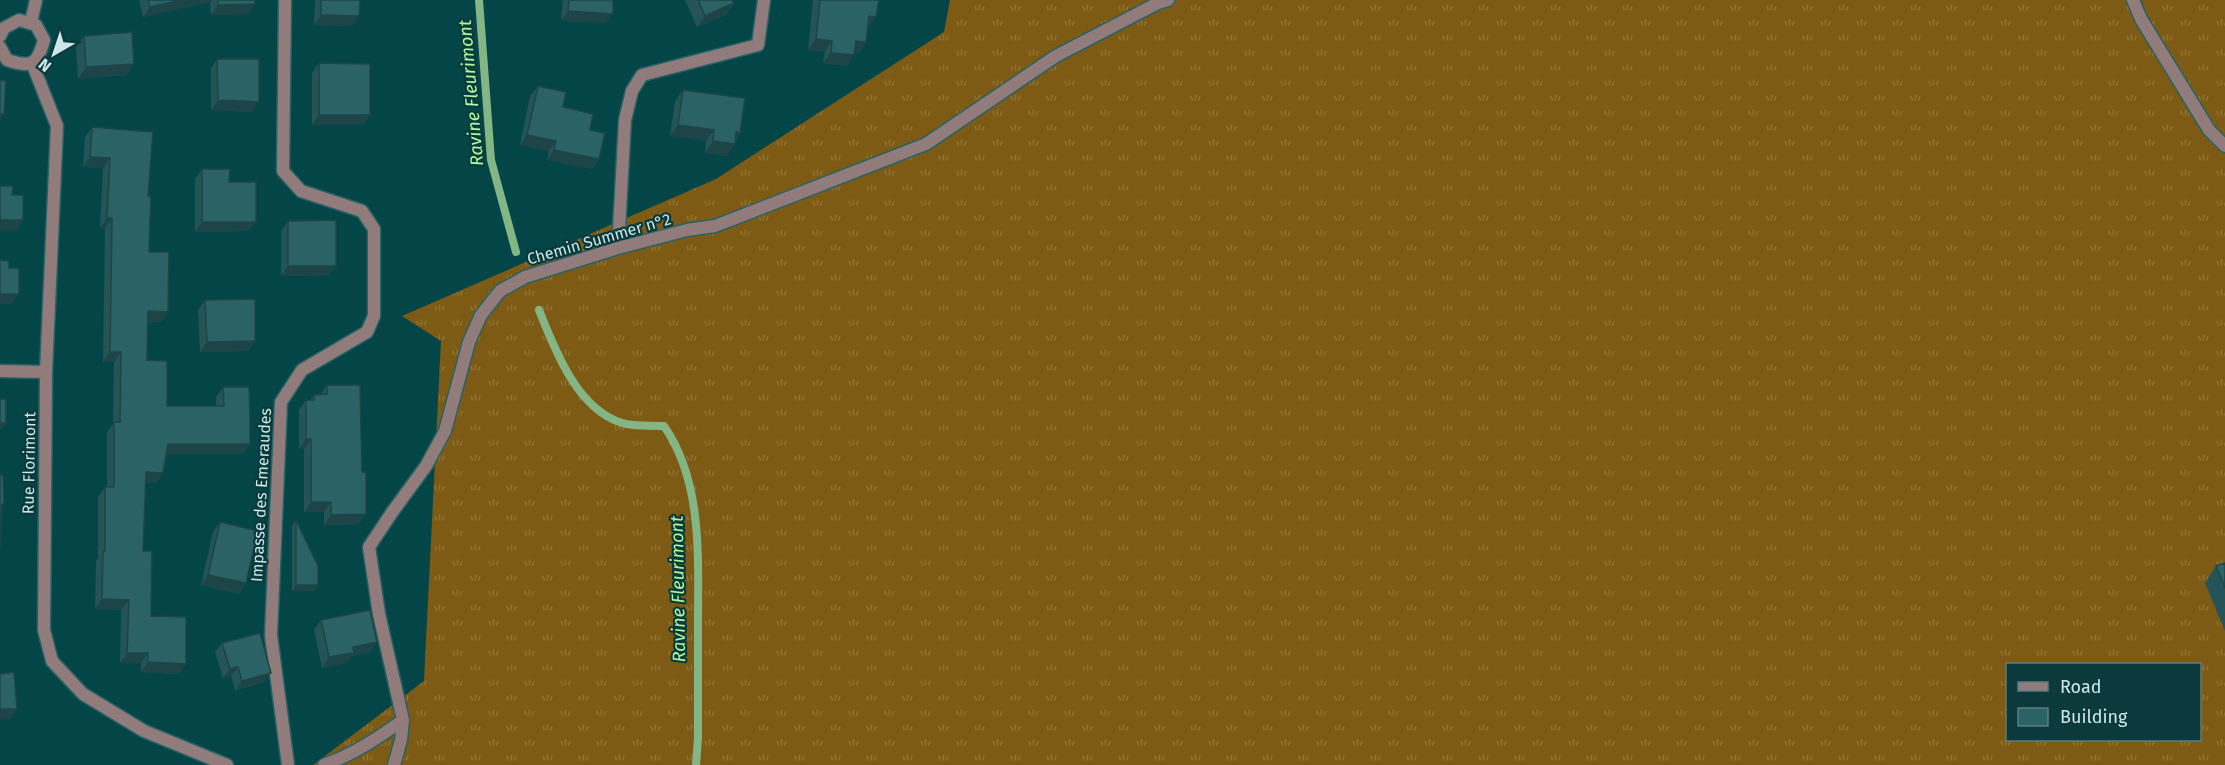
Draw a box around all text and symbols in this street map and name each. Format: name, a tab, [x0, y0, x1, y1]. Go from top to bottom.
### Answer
water label: Ravine Fleurimont	[454, 18, 488, 167]
north arrow	[24, 24, 84, 84]
text: N	[35, 55, 55, 76]
street label: Chemin Summer n°2	[525, 209, 673, 269]
street label: Impasse des Emeraudes	[247, 407, 275, 583]
street label: Rue Florimont	[19, 411, 39, 514]
water label: Ravine Fleurimont	[666, 515, 690, 662]
legend	[2006, 663, 2201, 741]
text: Road	[2060, 676, 2102, 698]
text: Building	[2060, 706, 2128, 728]

